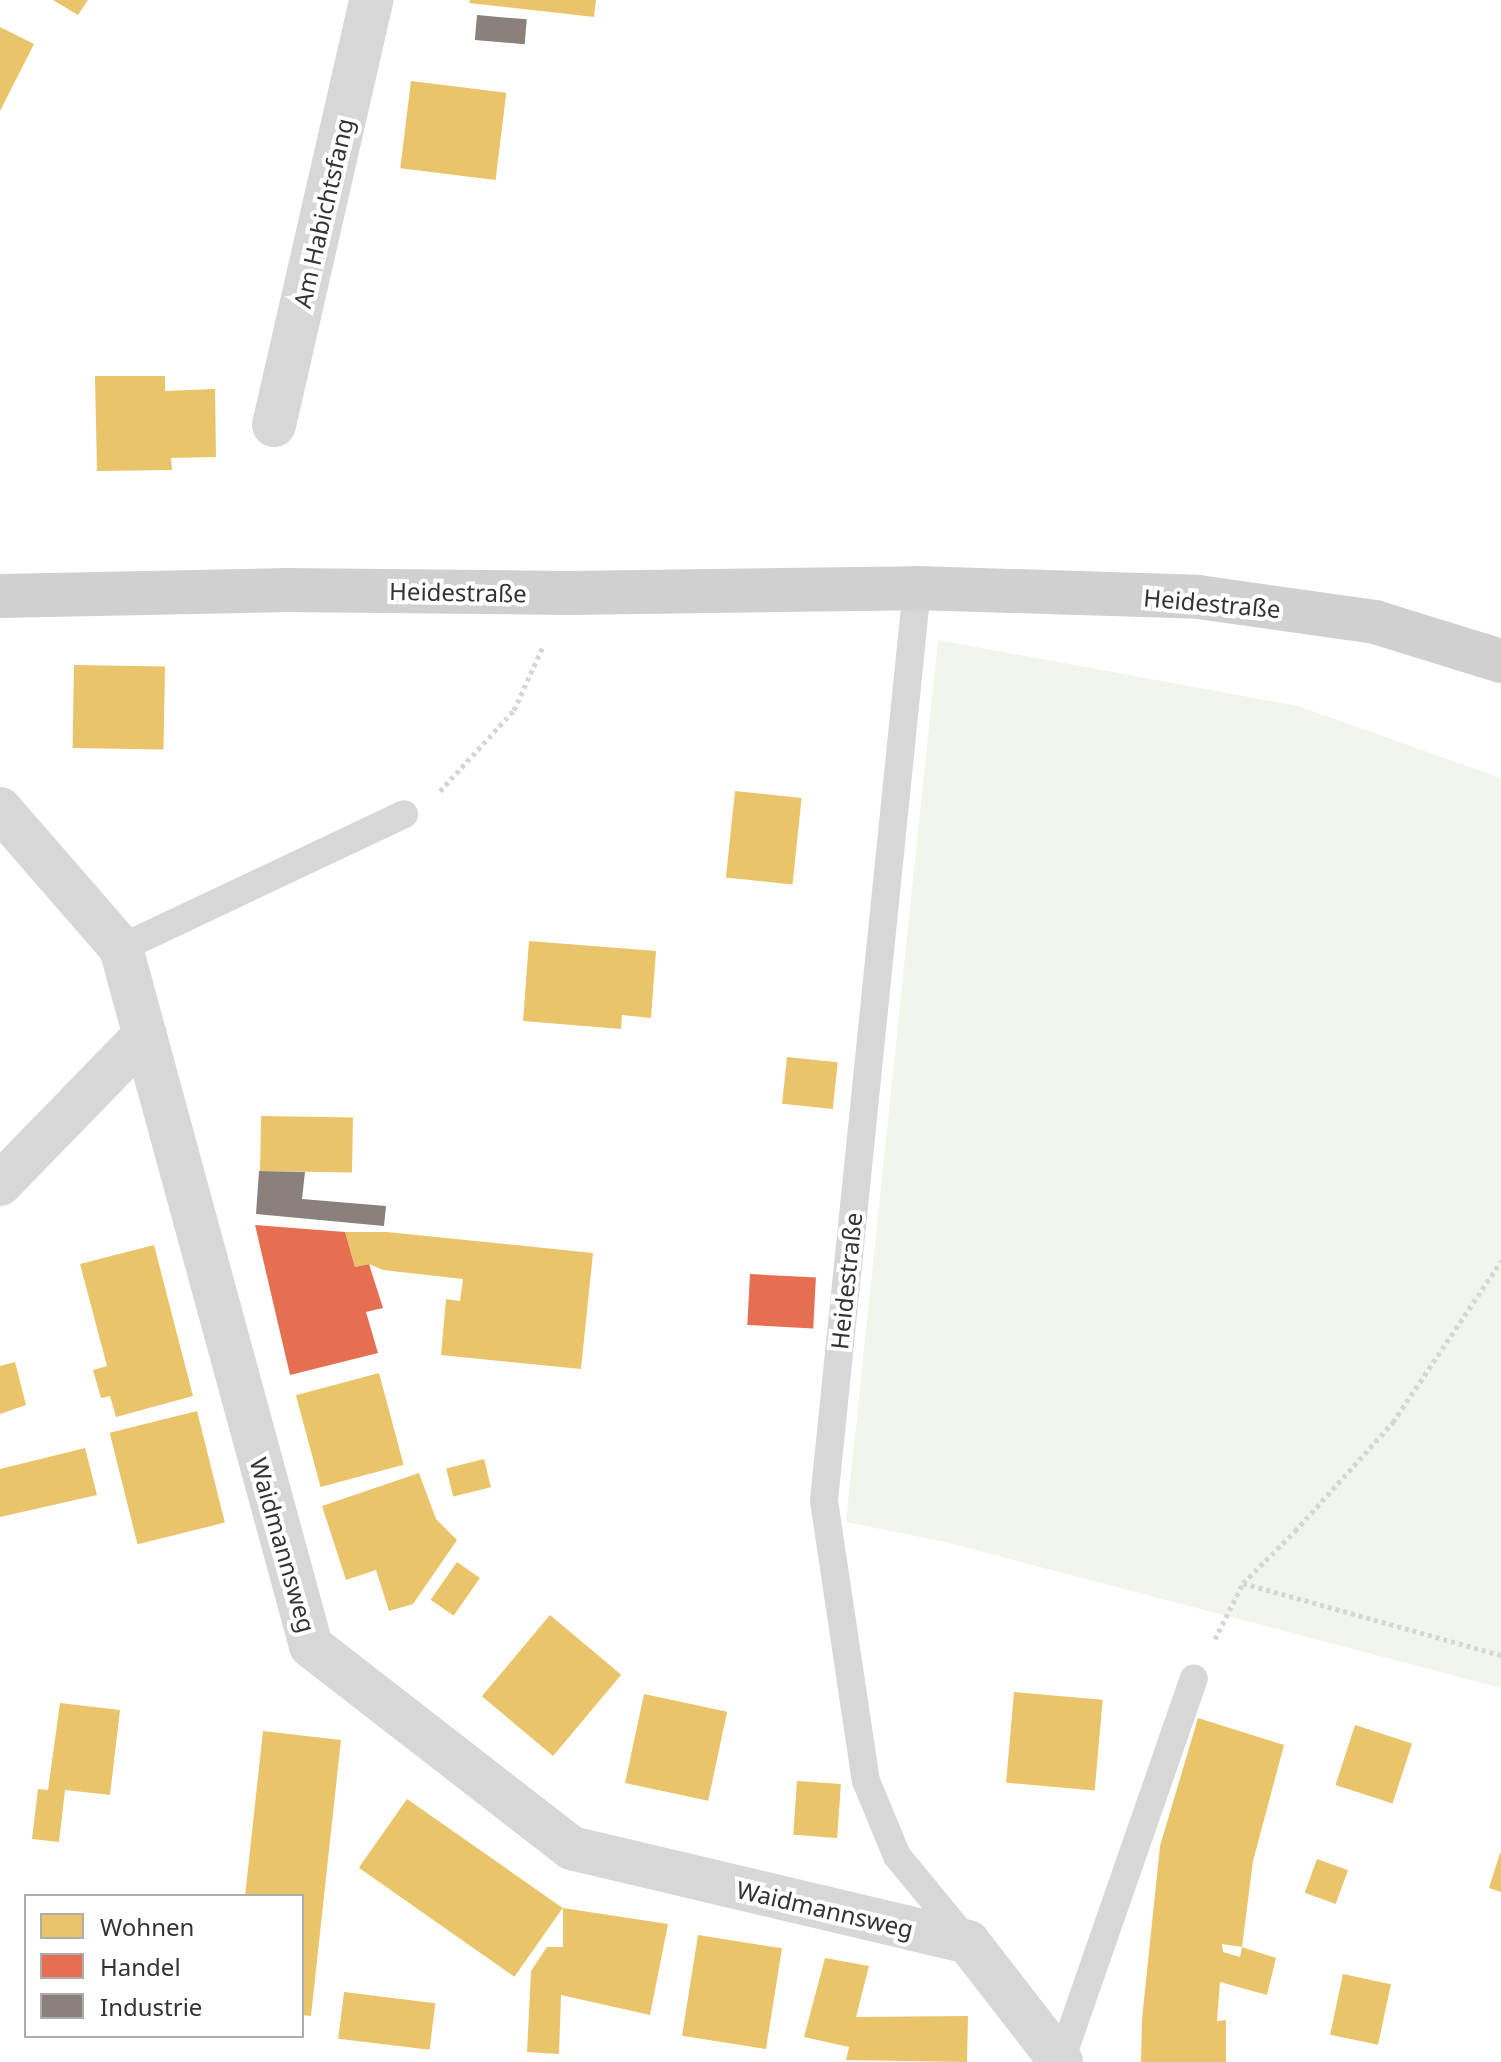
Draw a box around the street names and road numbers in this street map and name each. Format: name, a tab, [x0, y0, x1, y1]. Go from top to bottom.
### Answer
street label: Am Habichtsfang	[287, 115, 359, 311]
street label: Heidestraße	[389, 576, 527, 608]
street label: Heidestraße	[1142, 583, 1282, 623]
street label: Heidestraße	[824, 1211, 868, 1351]
street label: Waidmannsweg	[244, 1454, 322, 1636]
street label: Waidmannsweg	[734, 1875, 916, 1943]

